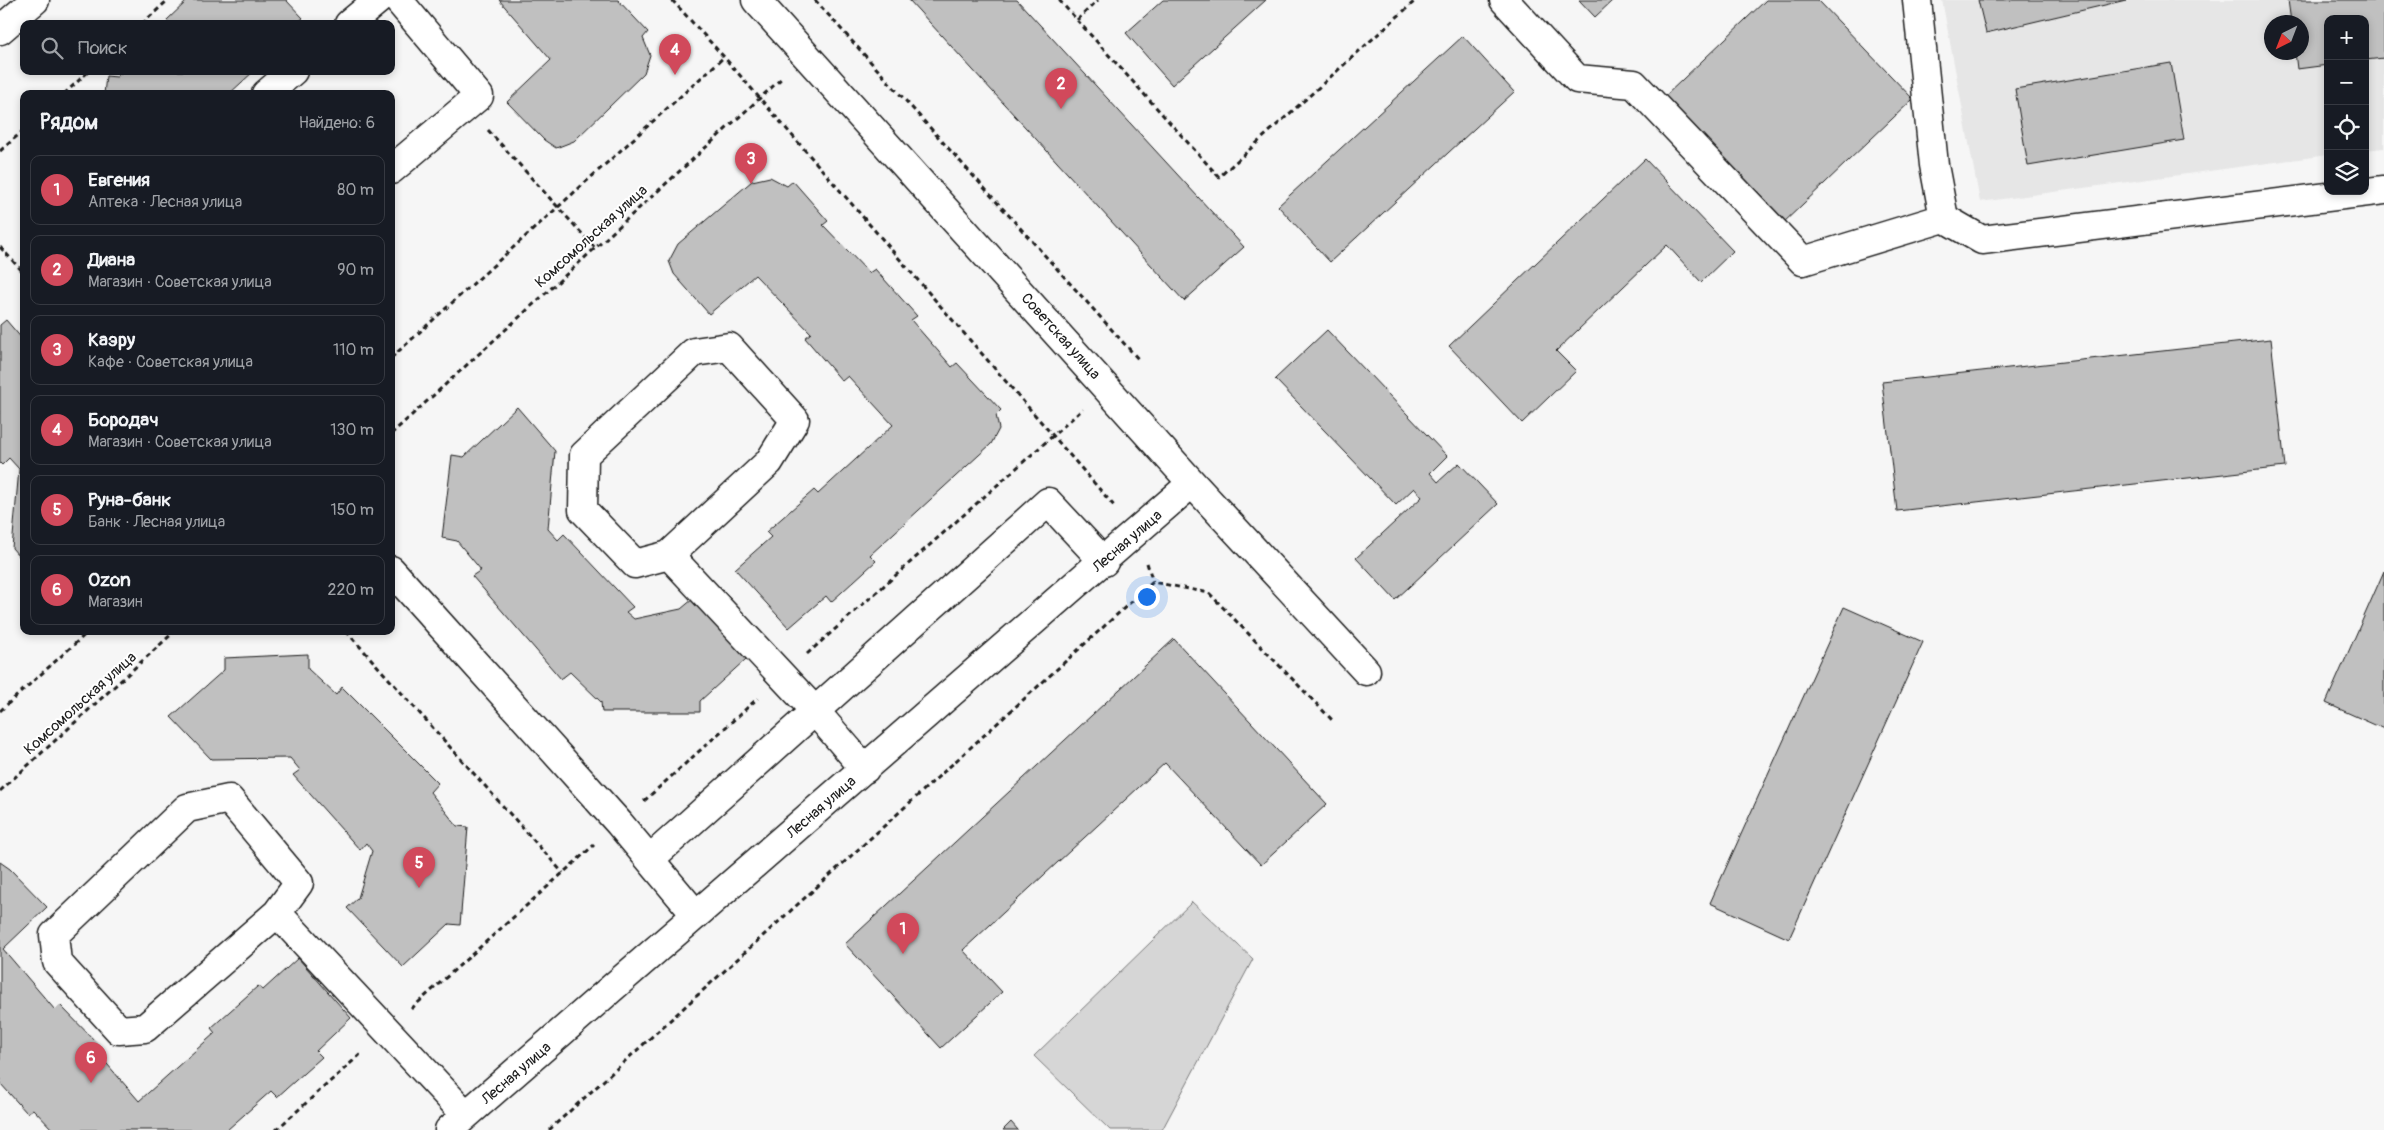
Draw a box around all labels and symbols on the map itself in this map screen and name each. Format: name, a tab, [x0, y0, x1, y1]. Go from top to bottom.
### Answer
north arrow	[2264, 15, 2309, 60]
pin: 4	[659, 34, 691, 75]
pin: 2	[1045, 68, 1077, 109]
pin: 3	[735, 143, 767, 184]
street label: Комсомольская улица	[531, 181, 652, 292]
street label: Советская улица	[1017, 289, 1104, 383]
street label: Лесная улица	[1088, 506, 1166, 577]
your location	[1134, 584, 1160, 610]
street label: Комсомольская улица	[20, 648, 141, 759]
street label: Лесная улица	[782, 772, 860, 843]
pin: 5	[403, 847, 435, 888]
pin: 1	[887, 913, 919, 954]
street label: Лесная улица	[477, 1038, 555, 1109]
pin: 6	[75, 1042, 107, 1083]

